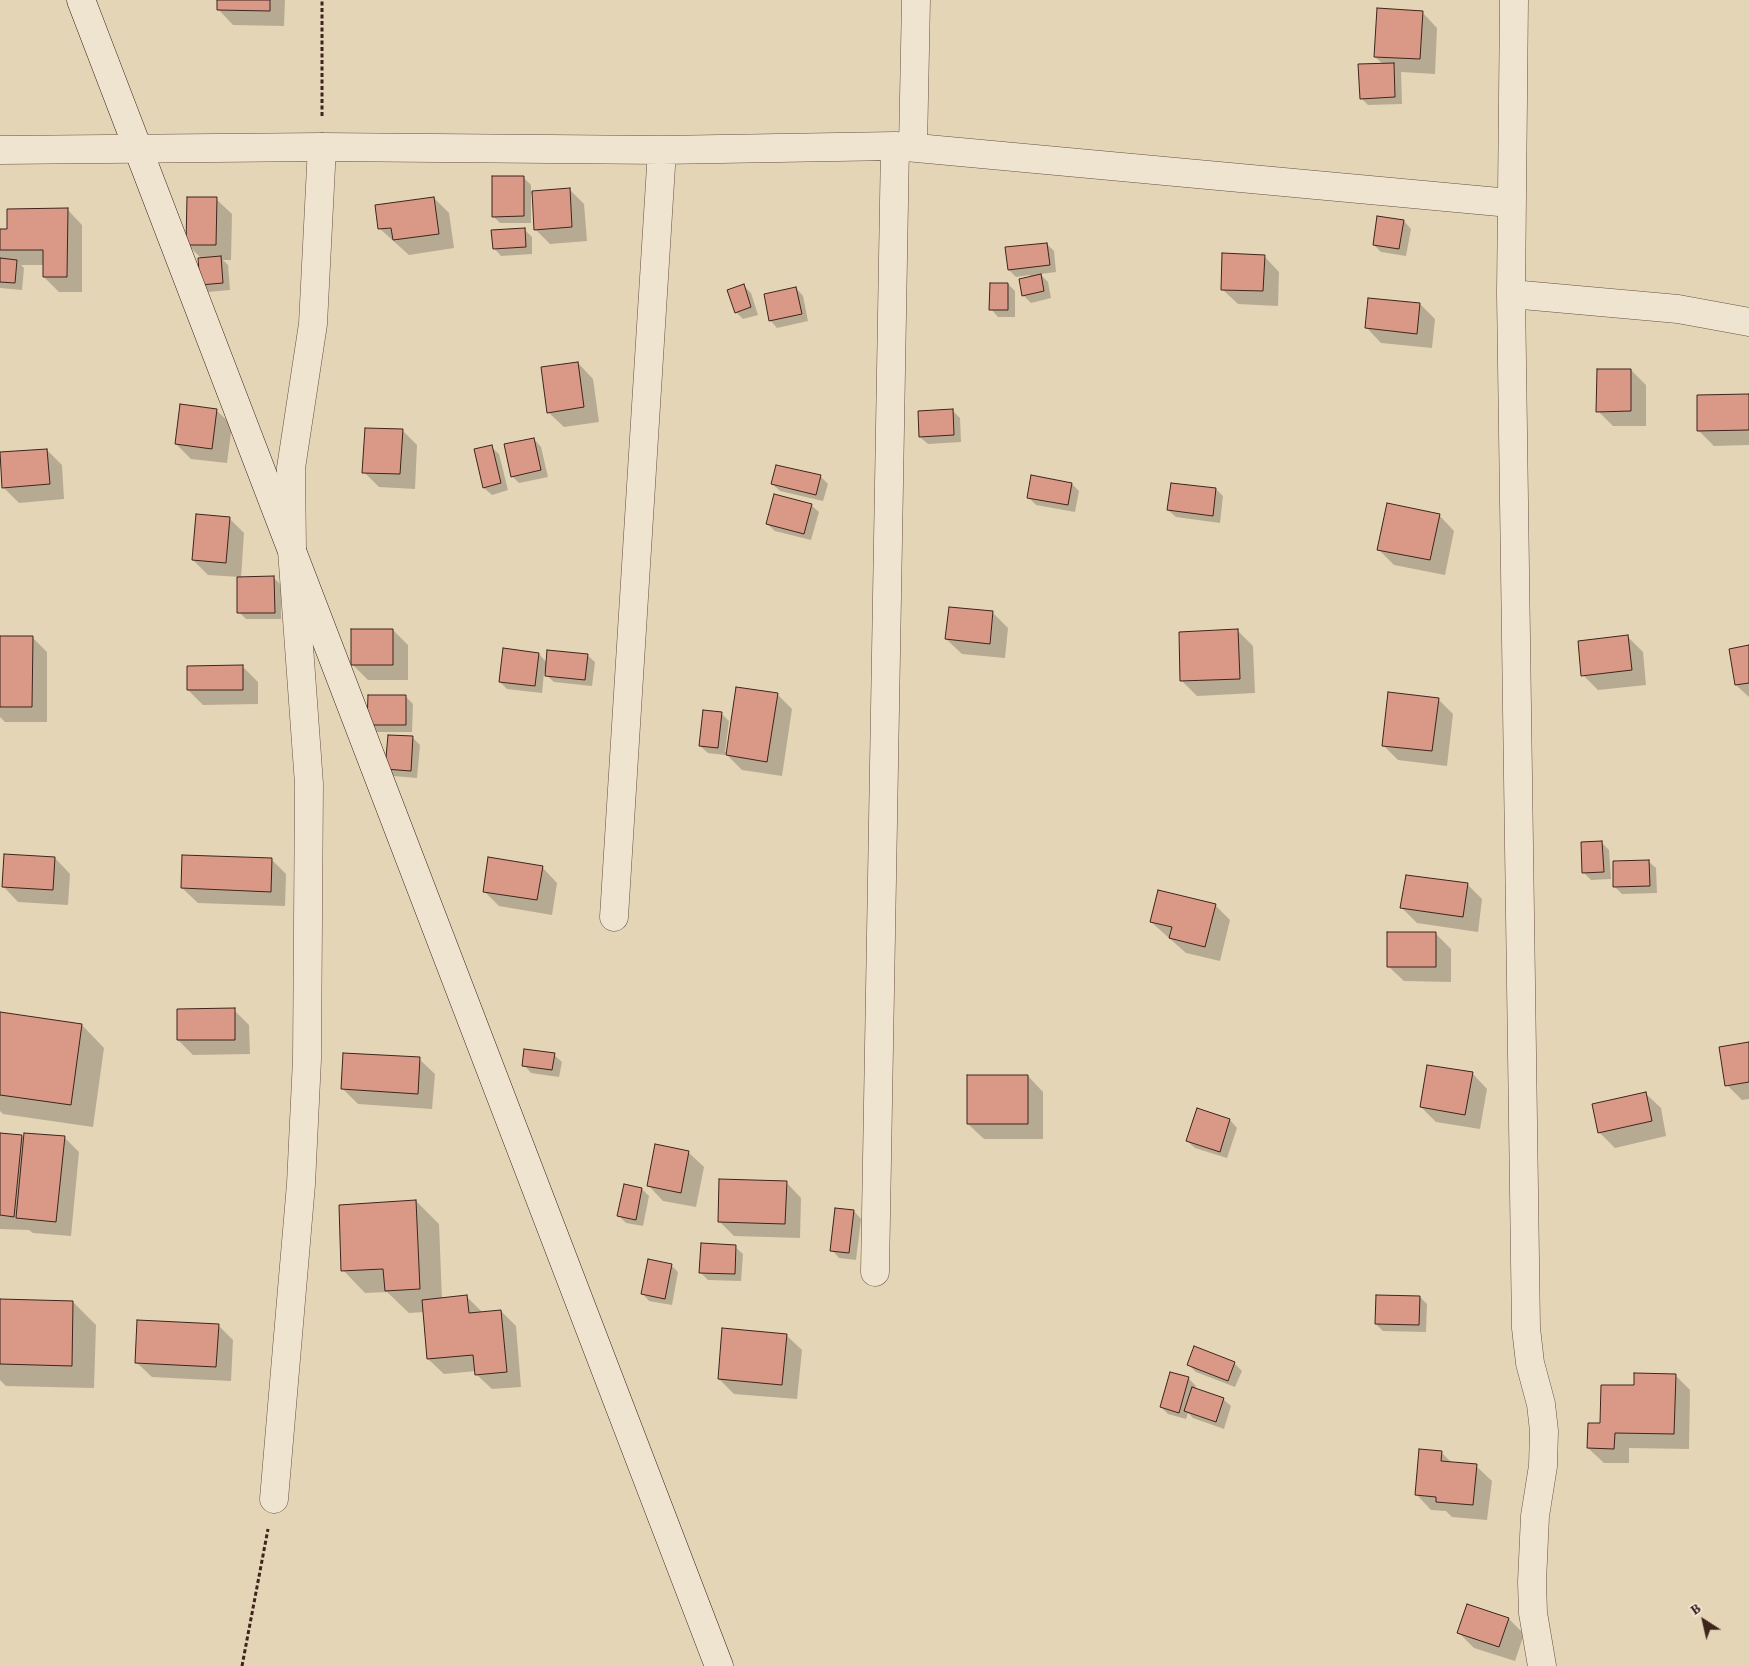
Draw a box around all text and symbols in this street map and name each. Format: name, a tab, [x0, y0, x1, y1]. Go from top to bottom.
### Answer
north arrow	[1679, 1596, 1729, 1646]
text: B	[1687, 1599, 1704, 1619]

